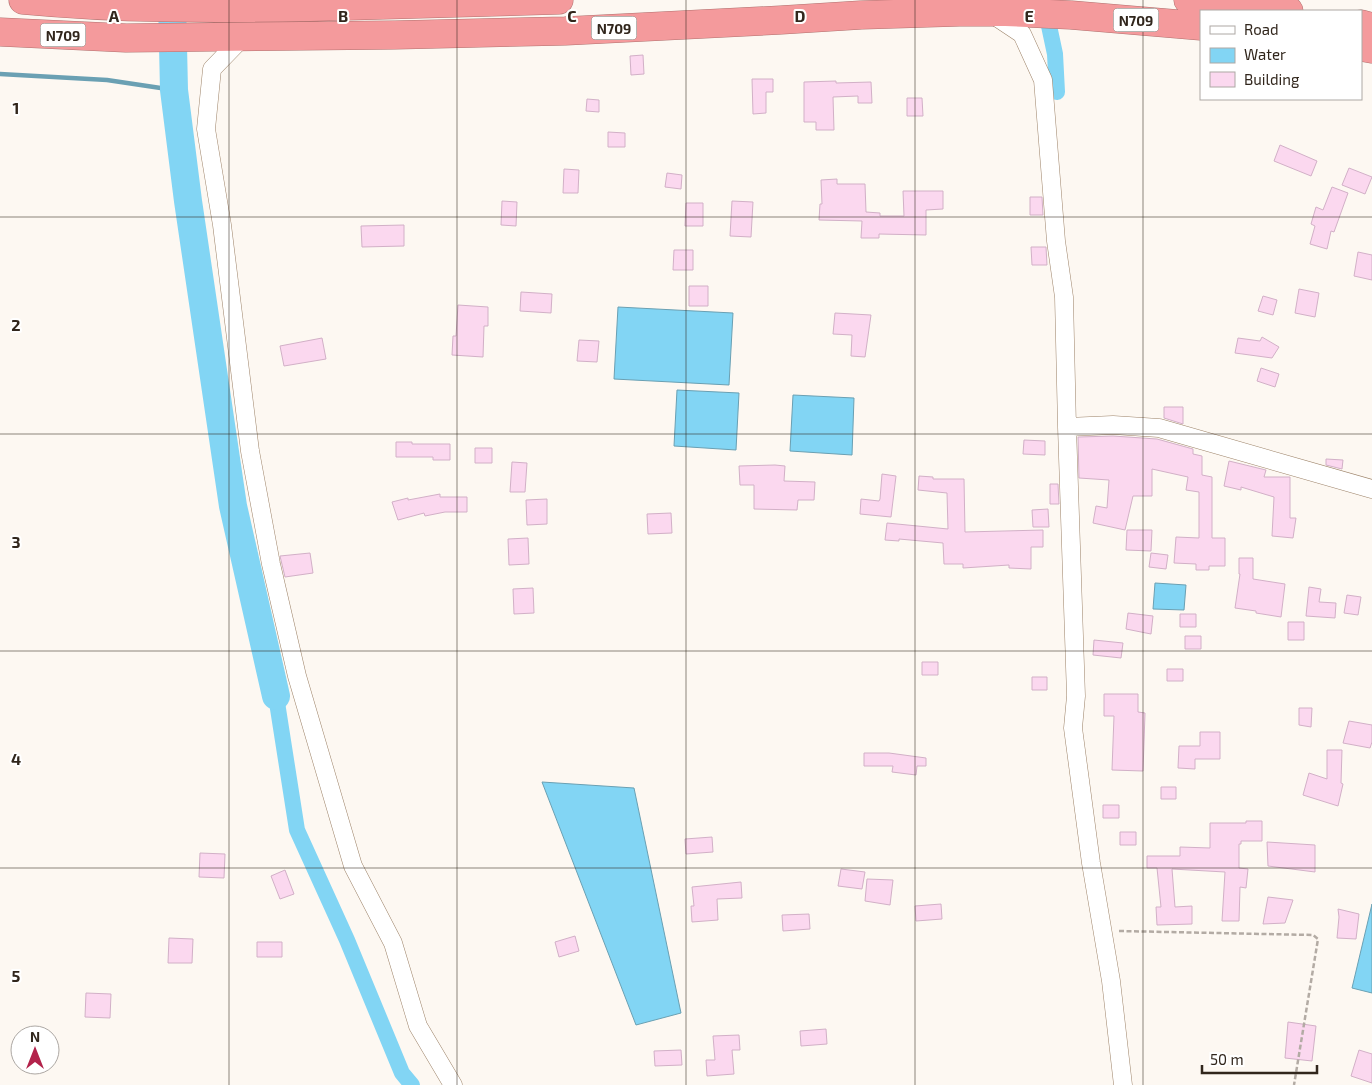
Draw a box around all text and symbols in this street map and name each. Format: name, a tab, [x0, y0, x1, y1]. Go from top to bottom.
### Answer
text: A	[109, 6, 120, 25]
text: B	[338, 6, 348, 25]
text: C	[567, 6, 577, 25]
text: D	[795, 6, 806, 25]
text: E	[1024, 6, 1034, 25]
road number: N709	[1114, 8, 1158, 32]
legend	[1200, 10, 1362, 100]
road number: N709	[592, 16, 636, 40]
text: Road	[1244, 20, 1279, 38]
road number: N709	[40, 24, 86, 46]
text: Water	[1244, 45, 1286, 63]
text: Building	[1244, 70, 1300, 88]
text: 1	[13, 98, 19, 117]
text: 2	[11, 315, 21, 334]
text: 3	[11, 532, 21, 551]
text: 4	[11, 749, 21, 768]
text: 5	[12, 966, 21, 985]
north arrow	[10, 1025, 60, 1075]
text: N	[30, 1028, 40, 1045]
scale bar	[1202, 1042, 1317, 1074]
text: 50 m	[1210, 1050, 1244, 1068]

